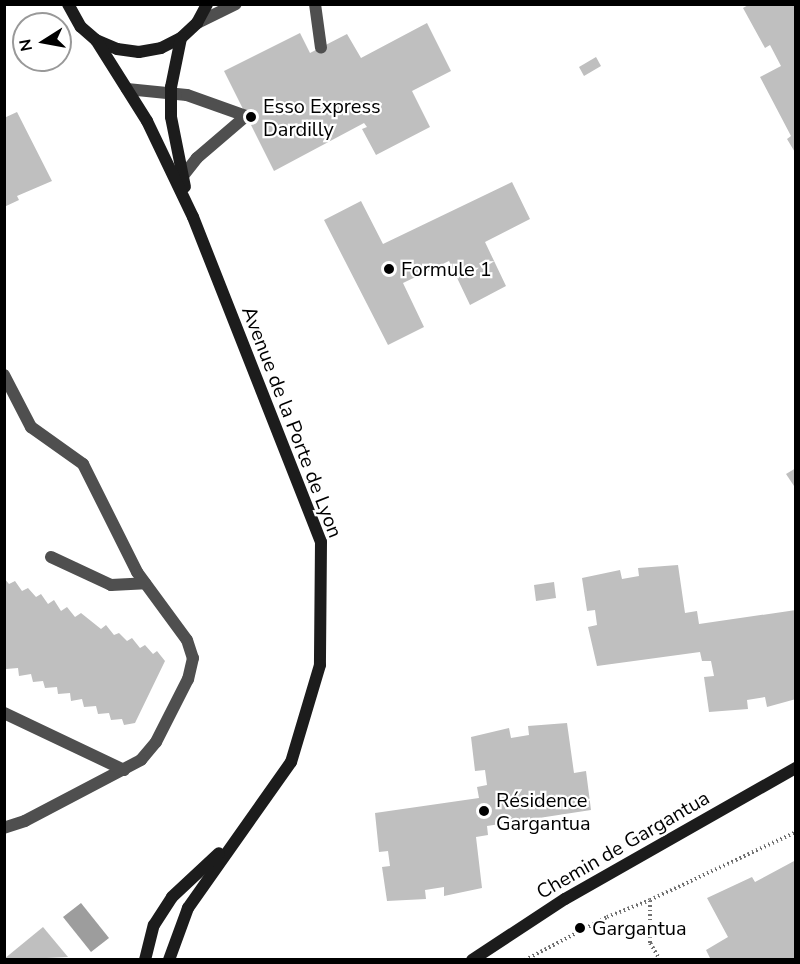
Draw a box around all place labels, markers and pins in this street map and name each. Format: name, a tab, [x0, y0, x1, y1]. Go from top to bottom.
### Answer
place label: Esso Express Dardilly	[263, 94, 381, 141]
marker: Esso Express Dardilly	[244, 110, 258, 124]
place label: Formule 1	[401, 257, 492, 281]
marker: Formule 1	[382, 262, 396, 276]
place label: Résidence Gargantua	[496, 788, 591, 835]
marker: Résidence Gargantua	[477, 804, 491, 818]
place label: Gargantua	[592, 916, 687, 940]
marker: Gargantua	[573, 921, 587, 935]

